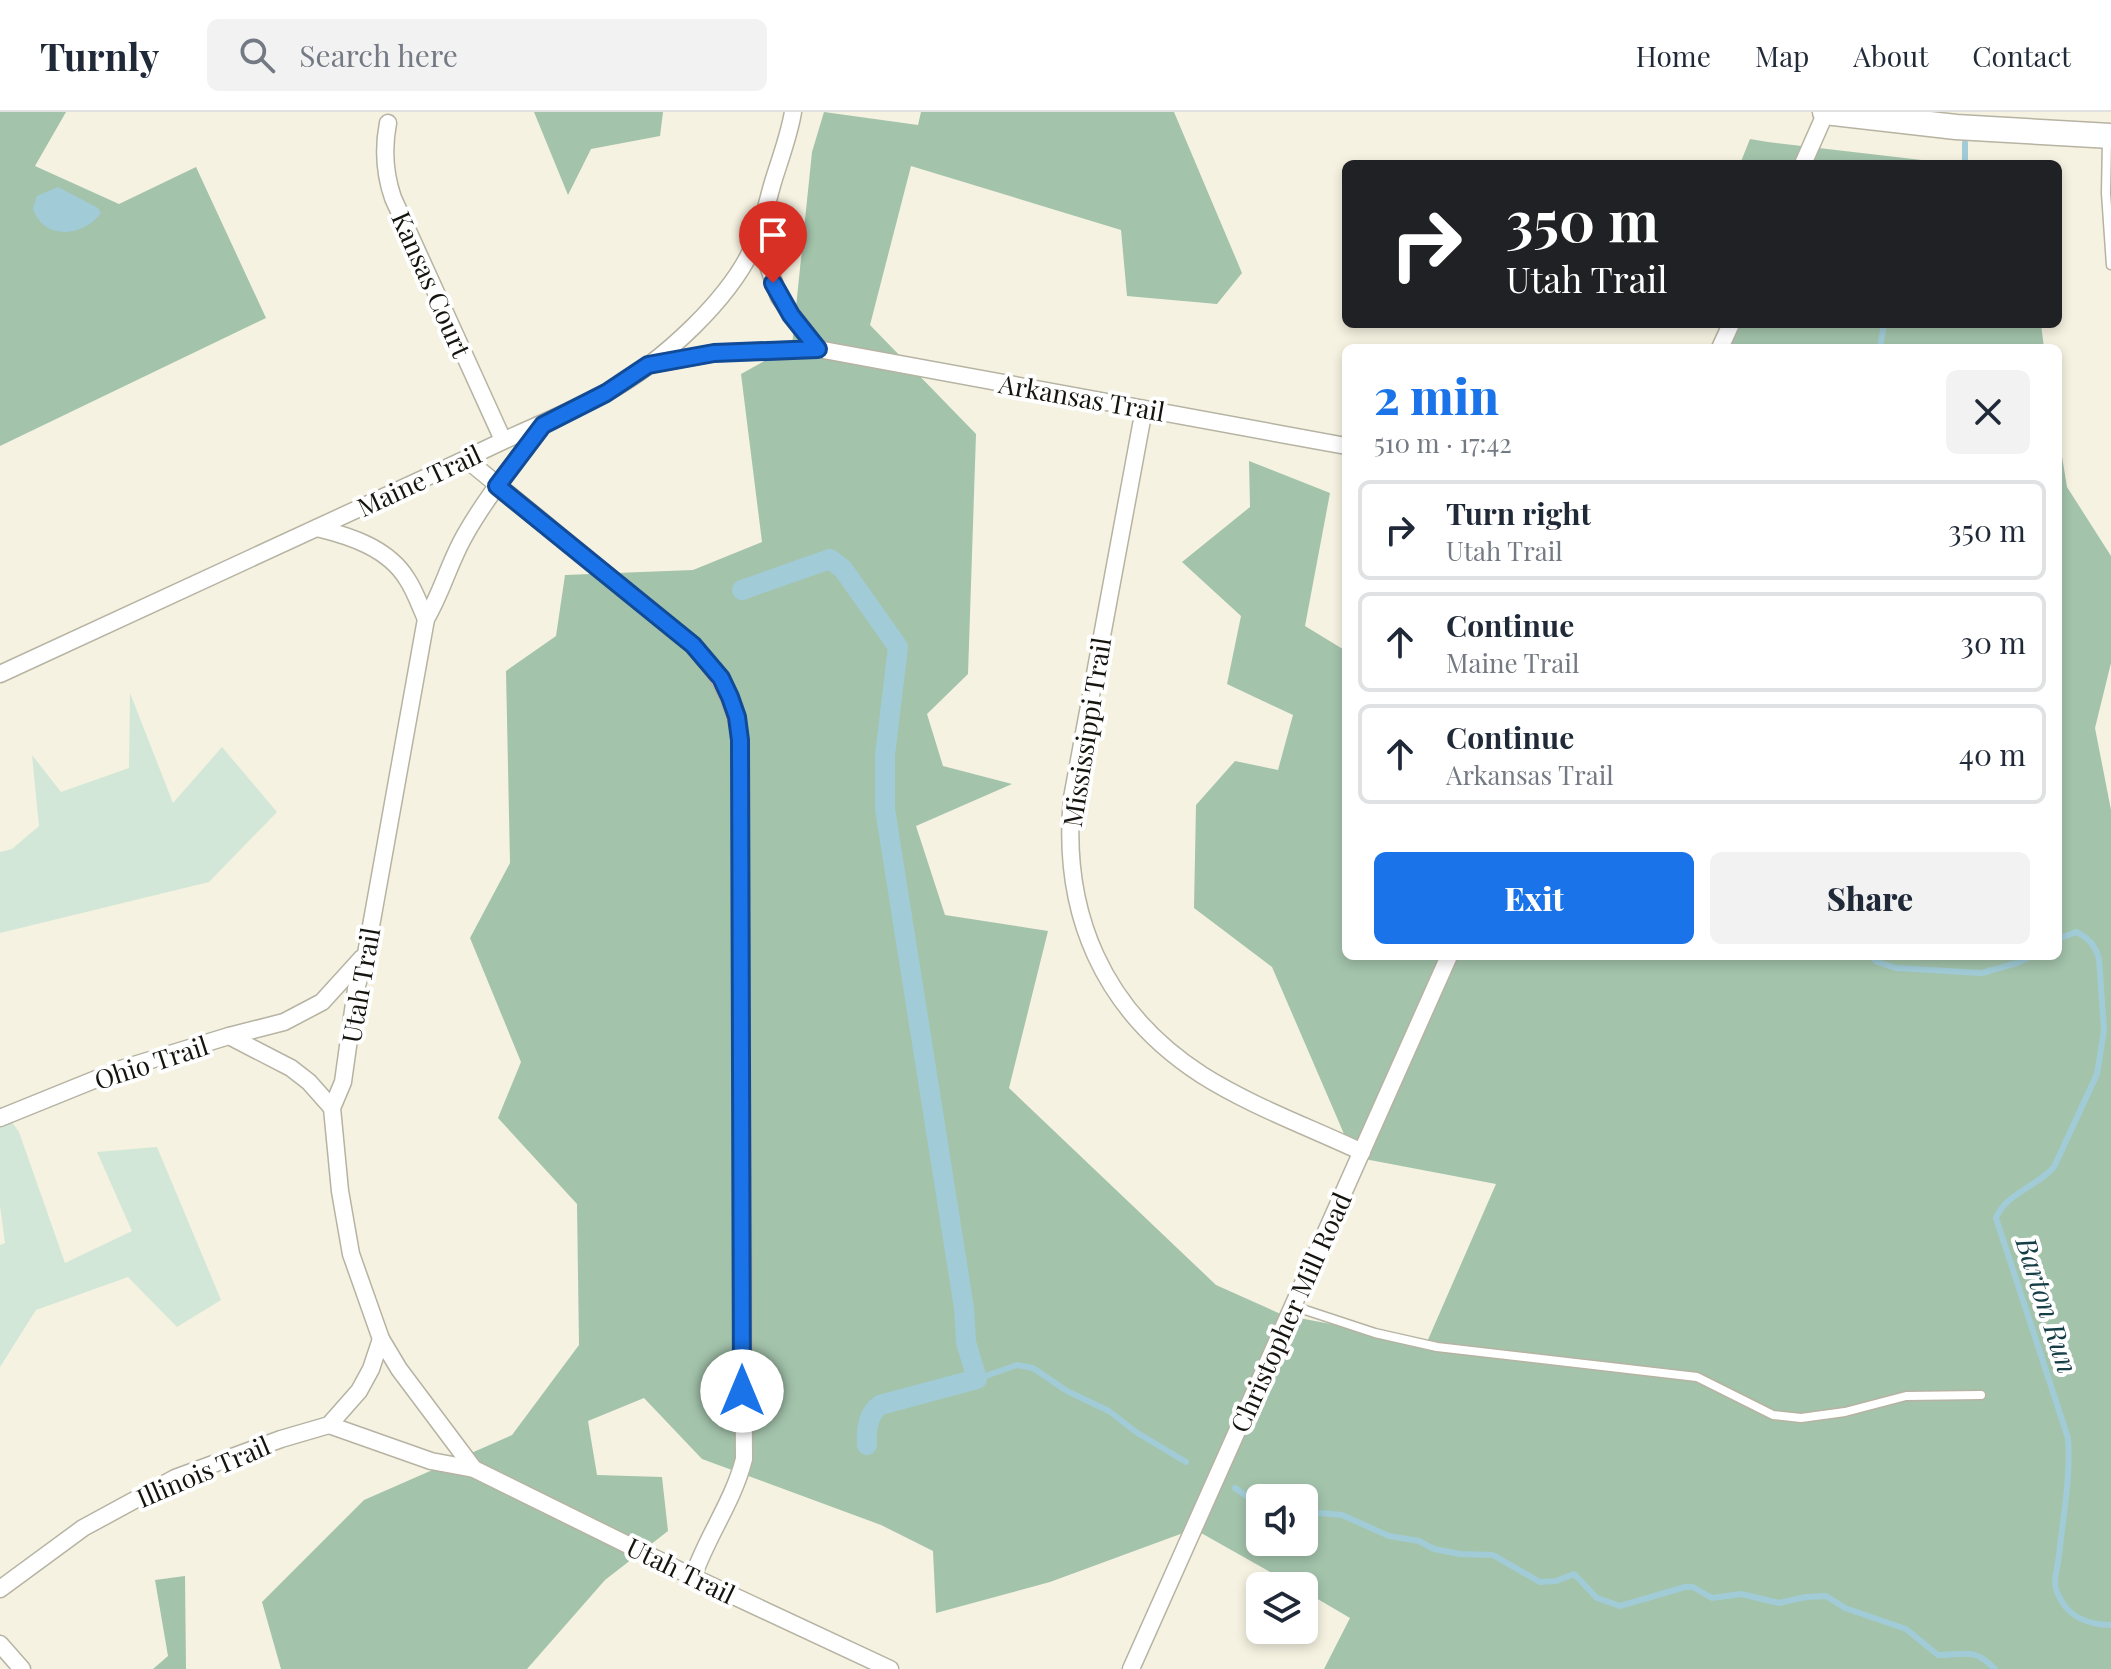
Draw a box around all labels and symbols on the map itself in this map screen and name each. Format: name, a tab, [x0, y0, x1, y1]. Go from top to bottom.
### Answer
pin	[739, 201, 807, 283]
street label: Kansas Court	[384, 206, 480, 363]
street label: Arkansas Trail	[995, 365, 1168, 429]
street label: Maine Trail	[351, 436, 487, 524]
street label: Mississippi Trail	[1054, 635, 1118, 829]
street label: Utah Trail	[333, 924, 387, 1046]
street label: Ohio Trail	[90, 1027, 212, 1097]
street label: Christopher Mill Road	[1221, 1186, 1359, 1438]
water label: Barton Run	[2008, 1231, 2087, 1378]
position arrow	[700, 1349, 784, 1433]
street label: Illinois Trail	[131, 1427, 275, 1515]
street label: Utah Trail	[621, 1529, 741, 1611]

